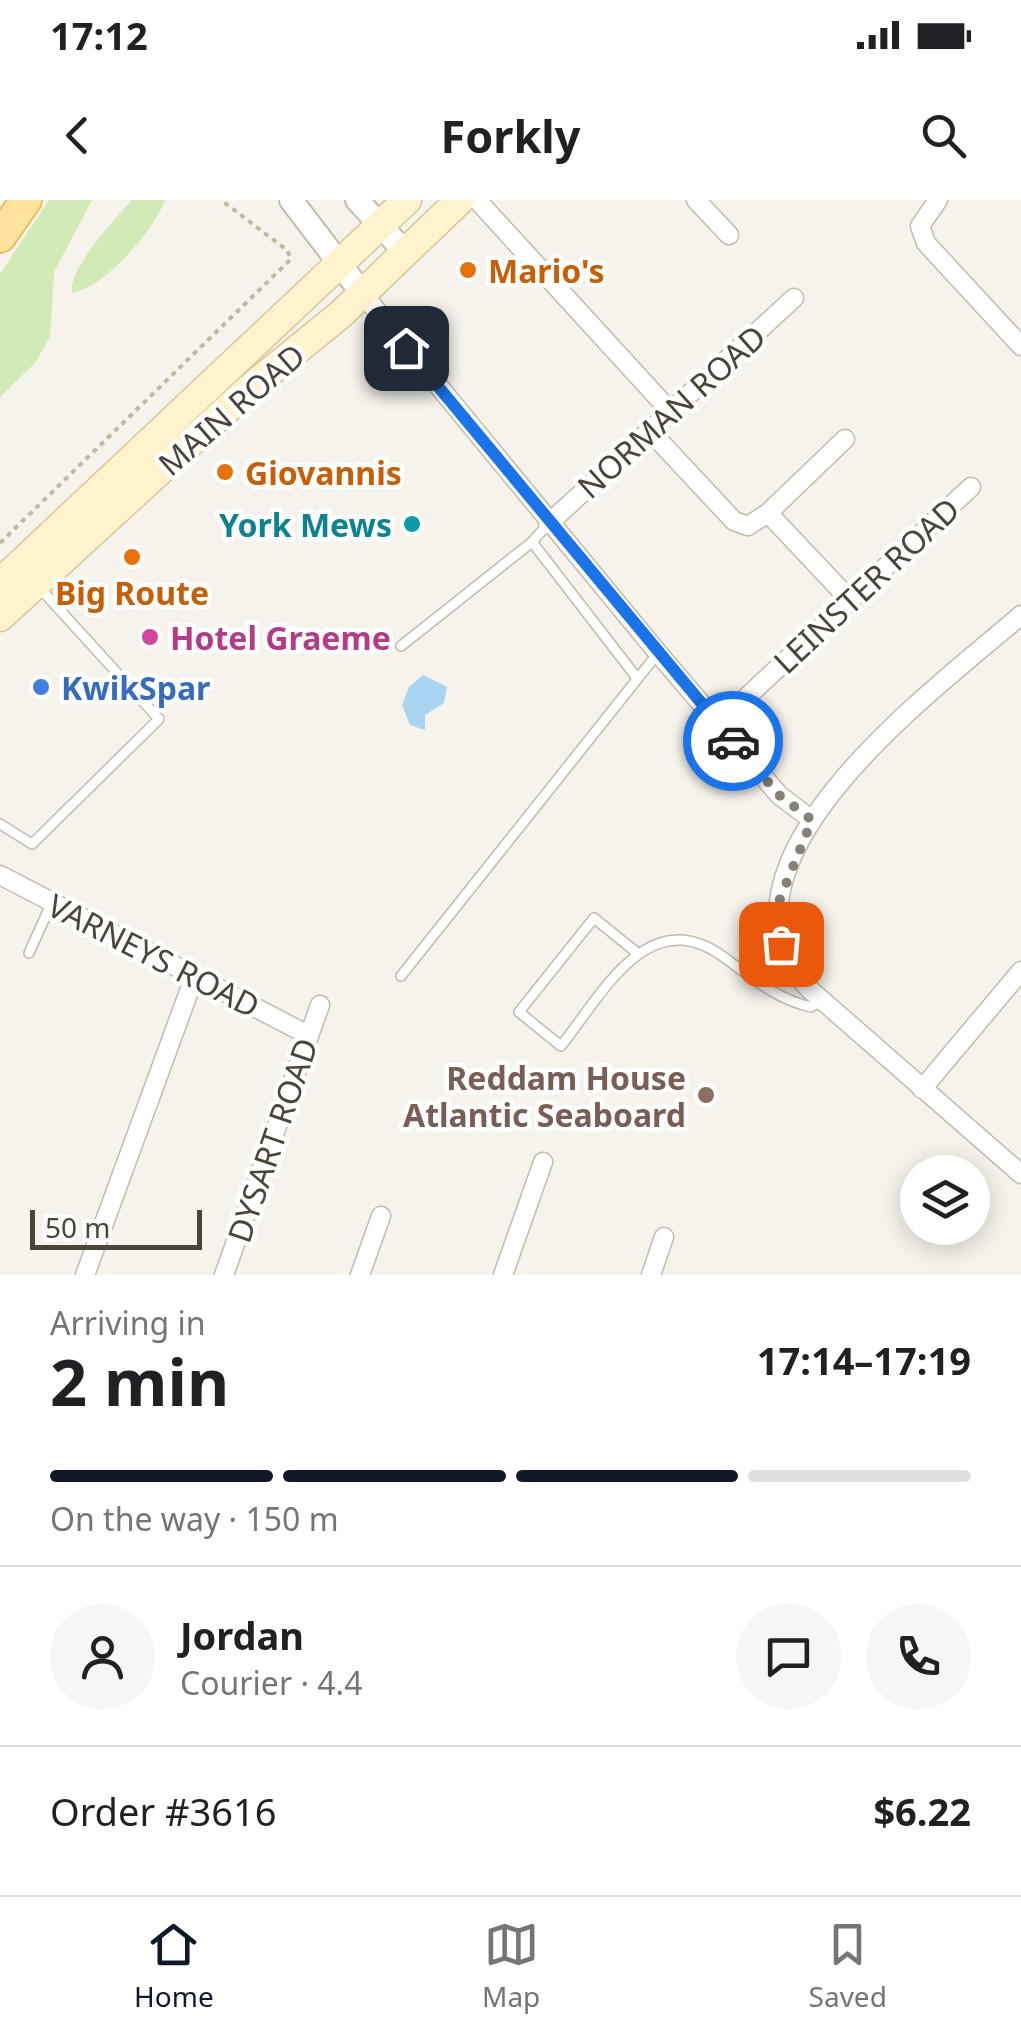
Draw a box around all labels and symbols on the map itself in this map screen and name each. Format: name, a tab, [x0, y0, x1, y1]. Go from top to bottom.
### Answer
place label: Mario's	[488, 249, 605, 292]
marker: Mario's	[457, 259, 479, 281]
pin	[364, 306, 449, 391]
street label: NORMAN ROAD	[568, 315, 774, 507]
street label: MAIN ROAD	[149, 333, 313, 485]
place label: Giovannis	[245, 451, 402, 494]
marker: Giovannis	[214, 461, 236, 483]
street label: LEINSTER ROAD	[764, 488, 968, 682]
place label: York Mews	[219, 503, 392, 546]
marker: York Mews	[401, 513, 423, 535]
marker: Big Route	[121, 546, 143, 568]
place label: Big Route	[55, 571, 209, 614]
place label: Hotel Graeme	[170, 616, 391, 659]
marker: Hotel Graeme	[139, 626, 161, 648]
place label: KwikSpar	[61, 666, 210, 709]
marker: KwikSpar	[30, 676, 52, 698]
courier	[683, 691, 783, 791]
street label: VARNEYS ROAD	[41, 883, 267, 1027]
pin	[739, 902, 824, 987]
street label: DYSART ROAD	[217, 1032, 327, 1248]
place label: Reddam House Atlantic Seaboard	[403, 1056, 686, 1136]
marker: Reddam House Atlantic Seaboard	[695, 1084, 717, 1106]
scale bar	[30, 1205, 202, 1250]

